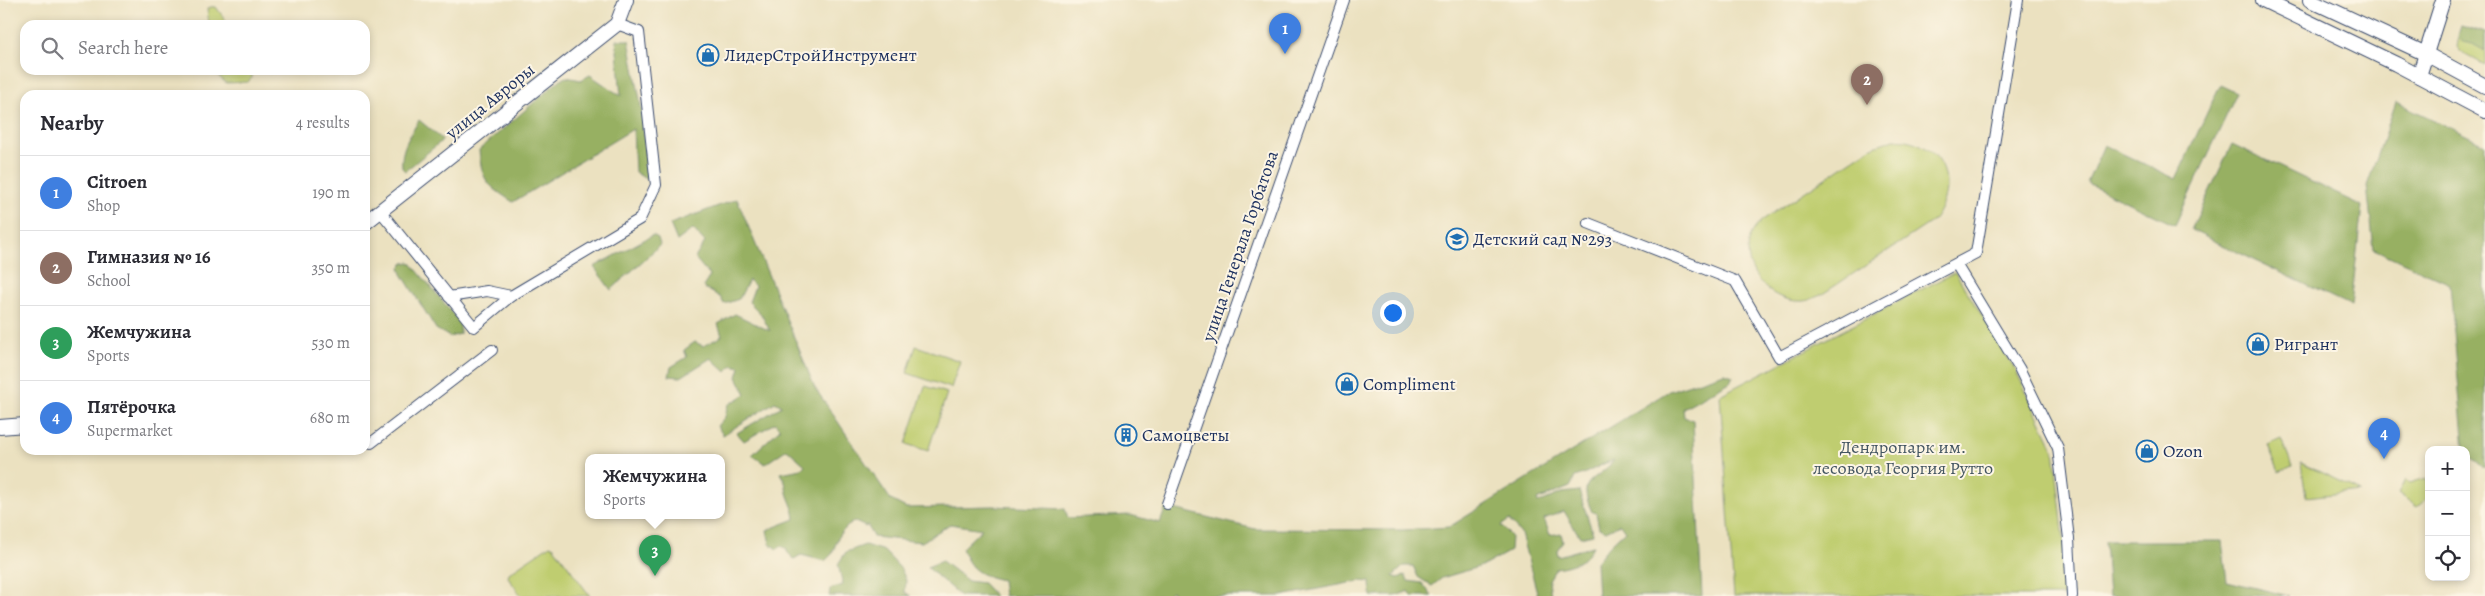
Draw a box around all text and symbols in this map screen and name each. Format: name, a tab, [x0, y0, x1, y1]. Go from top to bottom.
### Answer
pin: 1	[1269, 13, 1301, 54]
search box	[20, 20, 370, 75]
icon: search	[38, 34, 66, 62]
text: Search here	[78, 35, 168, 61]
shop icon: ЛидерСтройИнструмент	[696, 43, 720, 67]
place label: ЛидерСтройИнструмент	[724, 43, 917, 67]
street label: улица Авроры	[440, 58, 540, 145]
pin: 2	[1851, 64, 1883, 105]
text: Nearby	[40, 109, 103, 137]
text: 4 results	[296, 112, 350, 134]
street label: улица Генерала Горбатова	[1196, 147, 1284, 346]
text: Citroen	[87, 169, 147, 195]
text: 1	[53, 182, 59, 204]
text: 190 m	[312, 182, 350, 204]
text: Shop	[87, 195, 120, 217]
school or university icon: Детский сад №293	[1445, 227, 1469, 251]
place label: Детский сад №293	[1473, 227, 1612, 251]
text: Гимназия № 16	[87, 244, 211, 270]
text: 2	[52, 257, 60, 279]
text: 350 m	[311, 257, 350, 279]
text: School	[87, 270, 130, 292]
your location	[1380, 300, 1406, 326]
text: Жемчужина	[87, 319, 191, 345]
text: 3	[53, 332, 59, 354]
text: 530 m	[311, 332, 350, 354]
shop icon: Ригрант	[2246, 332, 2270, 356]
place label: Ригрант	[2274, 332, 2338, 356]
text: Sports	[87, 345, 130, 367]
shop icon: Compliment	[1335, 372, 1359, 396]
place label: Compliment	[1363, 372, 1456, 396]
text: Пятёрочка	[87, 394, 176, 420]
text: 4	[52, 407, 60, 429]
text: 680 m	[310, 407, 350, 429]
pin: 4	[2368, 418, 2400, 459]
text: Supermarket	[87, 420, 173, 442]
building icon: Самоцветы	[1114, 423, 1138, 447]
place label: Самоцветы	[1142, 423, 1230, 447]
park label: Дендропарк им. лесовода Георгия Рутто	[1813, 435, 1993, 480]
shop icon: Ozon	[2135, 439, 2159, 463]
place label: Ozon	[2163, 439, 2203, 463]
map controls	[2425, 446, 2470, 581]
button: +	[2425, 446, 2470, 491]
popup	[585, 454, 725, 519]
text: Жемчужина	[603, 463, 707, 489]
text: Sports	[603, 489, 646, 511]
button: −	[2425, 491, 2470, 536]
pin: 3	[639, 535, 671, 576]
button: locate	[2425, 536, 2470, 581]

